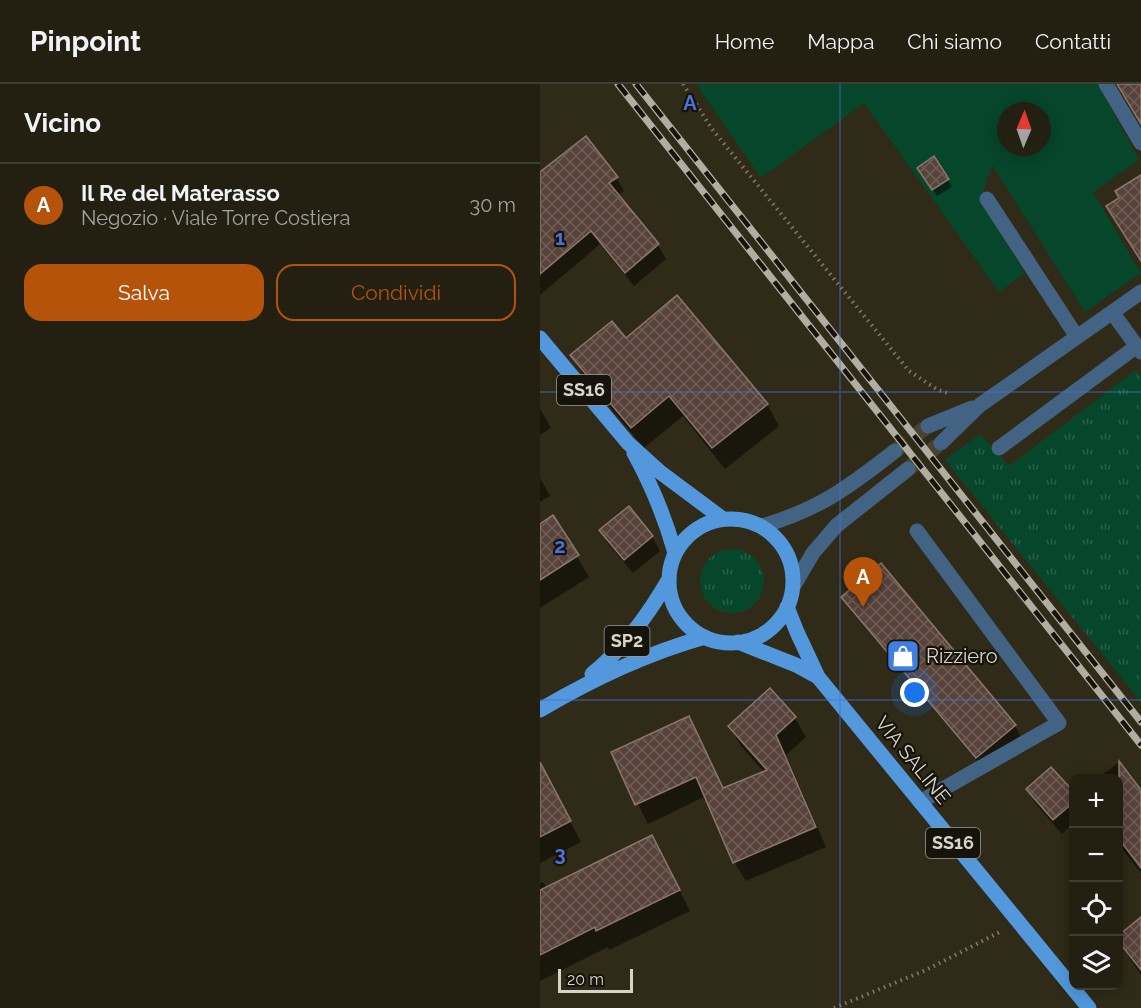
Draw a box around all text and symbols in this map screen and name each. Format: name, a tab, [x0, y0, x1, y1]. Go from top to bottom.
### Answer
text: Pinpoint	[30, 25, 141, 58]
text: Home	[715, 29, 774, 54]
text: Mappa	[807, 29, 874, 54]
text: Chi siamo	[907, 29, 1002, 54]
text: Contatti	[1035, 29, 1111, 54]
text: A	[683, 91, 697, 115]
north arrow	[997, 102, 1051, 156]
text: Vicino	[24, 108, 101, 138]
text: Il Re del Materasso	[81, 180, 280, 206]
text: A	[37, 193, 50, 217]
text: 30 m	[470, 193, 516, 217]
text: Negozio · Viale Torre Costiera	[81, 206, 350, 230]
text: 1	[555, 226, 565, 250]
button: Salva	[24, 264, 264, 321]
button: Condividi	[276, 264, 516, 321]
road number: SS16	[557, 375, 611, 405]
text: 2	[554, 534, 566, 558]
pin: A	[844, 558, 882, 607]
road number: SP2	[604, 626, 650, 656]
shop icon: Rizziero	[885, 638, 921, 674]
place label: Rizziero	[926, 644, 998, 668]
your location	[900, 678, 929, 707]
street label: VIA SALINE	[870, 711, 956, 809]
map controls	[1069, 774, 1123, 990]
button: +	[1069, 774, 1123, 828]
road number: SS16	[926, 828, 980, 858]
button: −	[1069, 828, 1123, 882]
text: 3	[554, 842, 566, 866]
button: locate	[1069, 882, 1123, 936]
button: layers	[1069, 936, 1123, 990]
scale bar	[558, 966, 633, 994]
text: 20 m	[567, 970, 604, 989]

